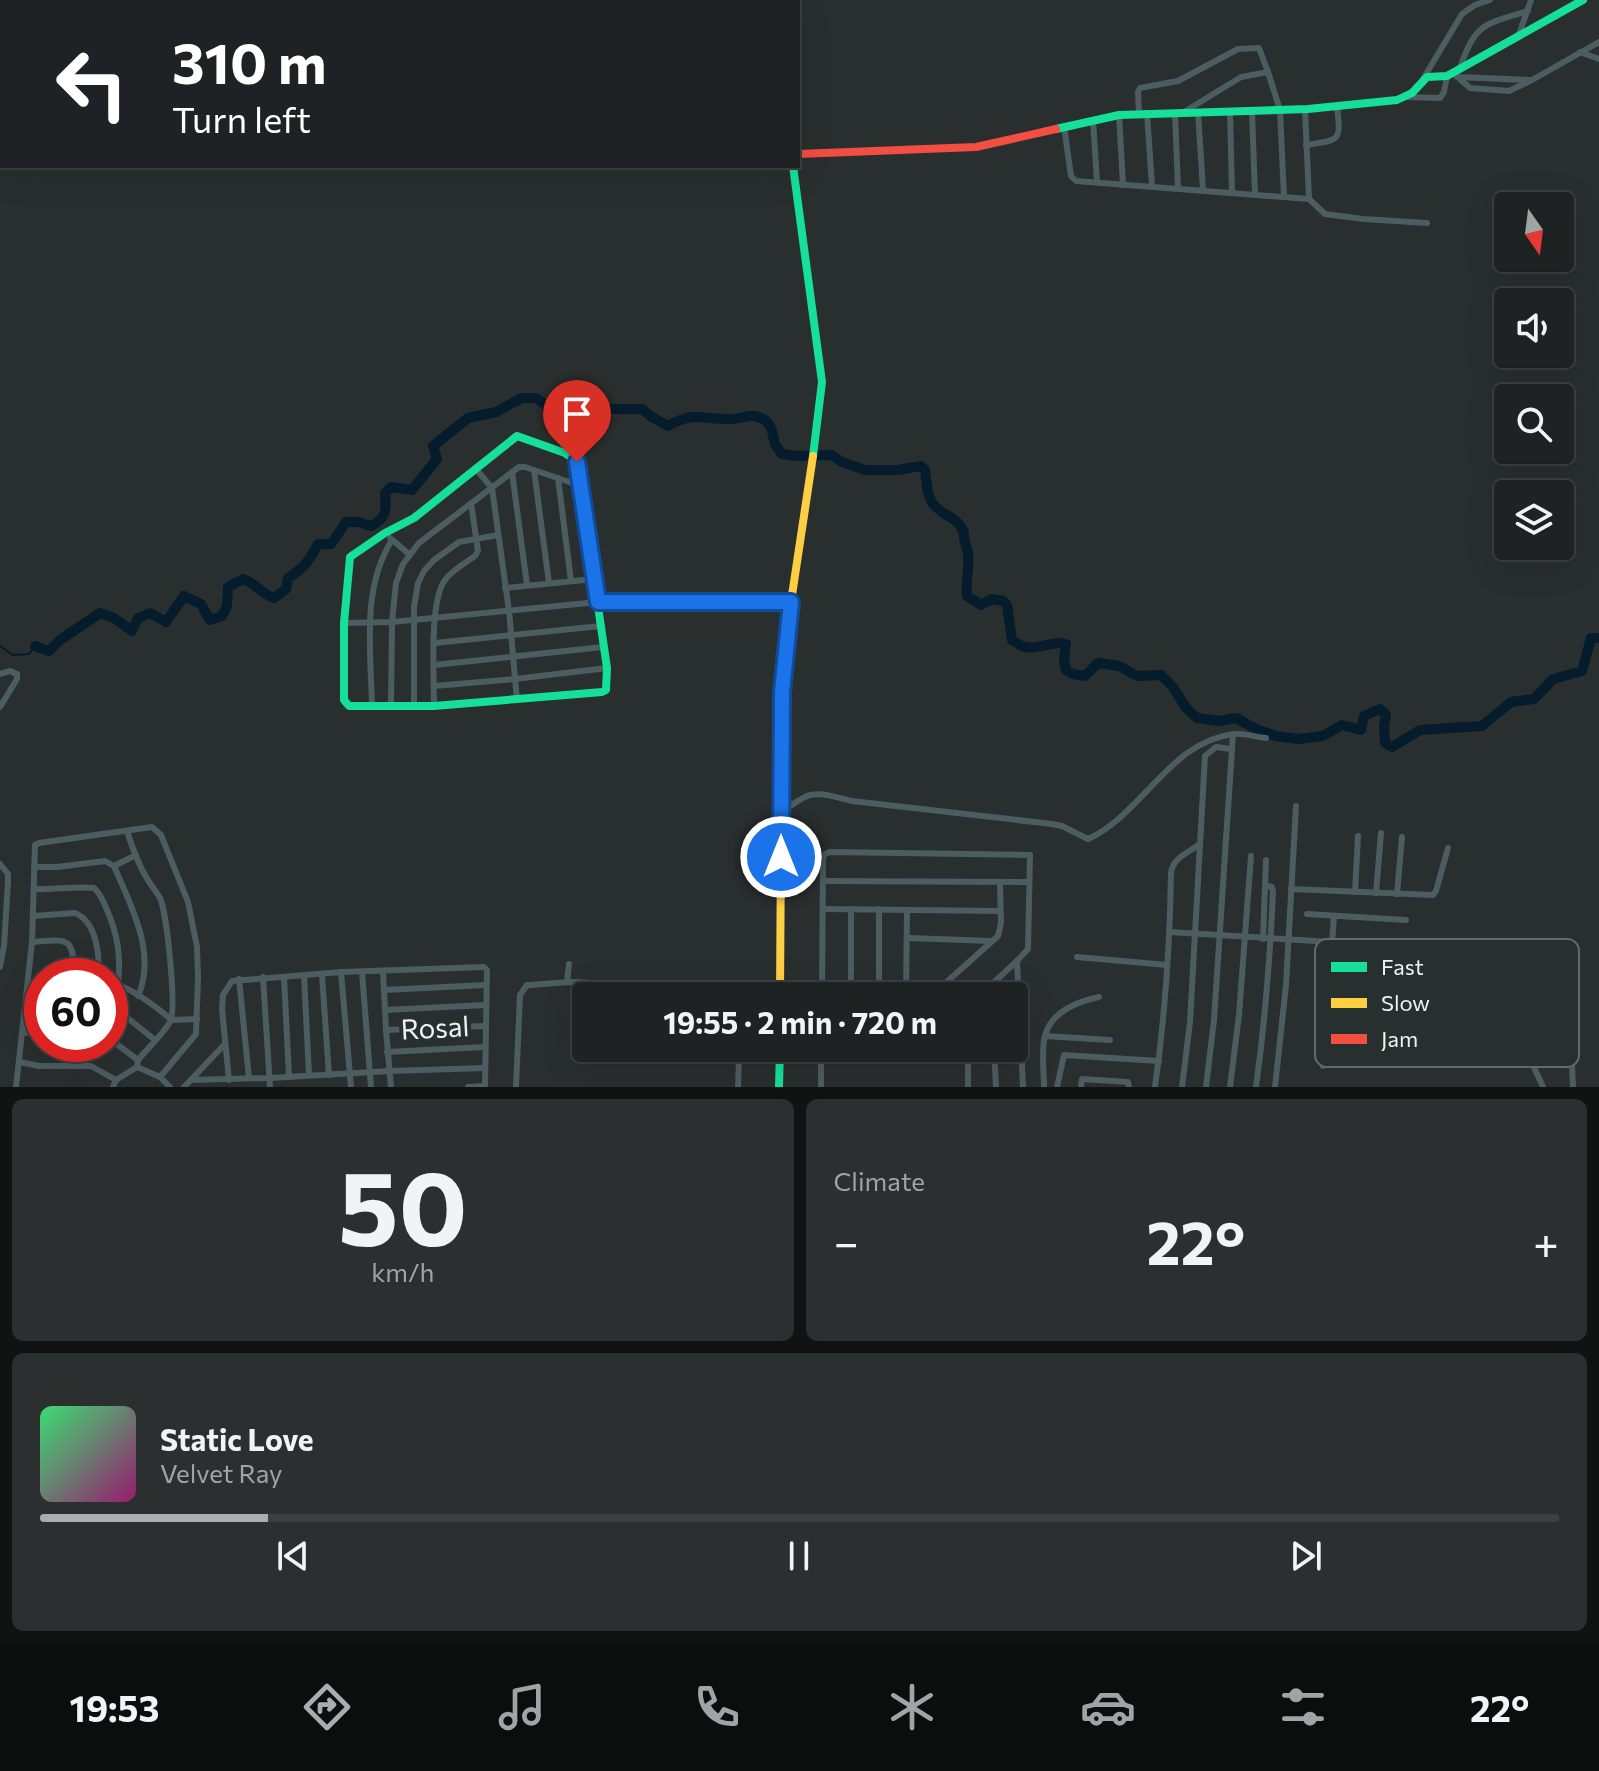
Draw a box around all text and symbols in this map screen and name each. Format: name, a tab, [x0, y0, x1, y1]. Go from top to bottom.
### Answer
text: 310 m	[172, 27, 327, 96]
icon: left	[40, 32, 144, 136]
text: Turn left	[172, 96, 311, 140]
north arrow	[1494, 192, 1574, 272]
map controls	[1494, 192, 1574, 560]
button: sound	[1494, 288, 1574, 368]
pin	[543, 380, 611, 462]
button: search	[1494, 384, 1574, 464]
icon: arrive	[555, 392, 599, 436]
button: layers	[1494, 480, 1574, 560]
position arrow	[739, 815, 823, 899]
legend	[1315, 939, 1579, 1067]
text: Fast	[1381, 953, 1424, 980]
speed limit sign: 60	[24, 958, 128, 1062]
text: Slow	[1381, 989, 1430, 1016]
text: 19:55 · 2 min · 720 m	[663, 1003, 937, 1040]
street label: Rosal	[400, 1008, 470, 1046]
text: Jam	[1381, 1025, 1418, 1052]
text: 50	[338, 1140, 468, 1267]
text: Climate	[834, 1165, 925, 1196]
text: 22°	[1146, 1204, 1245, 1277]
text: −	[834, 1214, 859, 1268]
text: +	[1533, 1214, 1559, 1268]
text: km/h	[371, 1256, 434, 1287]
text: Static Love	[160, 1420, 314, 1457]
text: Velvet Ray	[160, 1457, 283, 1488]
icon: previous	[271, 1534, 315, 1578]
icon: pause	[777, 1534, 821, 1578]
icon: next	[1284, 1534, 1328, 1578]
icon: directions	[299, 1679, 355, 1735]
icon: music	[494, 1679, 550, 1735]
icon: phone	[689, 1679, 745, 1735]
icon: climate	[884, 1679, 940, 1735]
icon: car	[1080, 1679, 1136, 1735]
icon: filters	[1275, 1679, 1331, 1735]
text: 19:53	[70, 1685, 160, 1729]
text: 22°	[1470, 1685, 1529, 1729]

